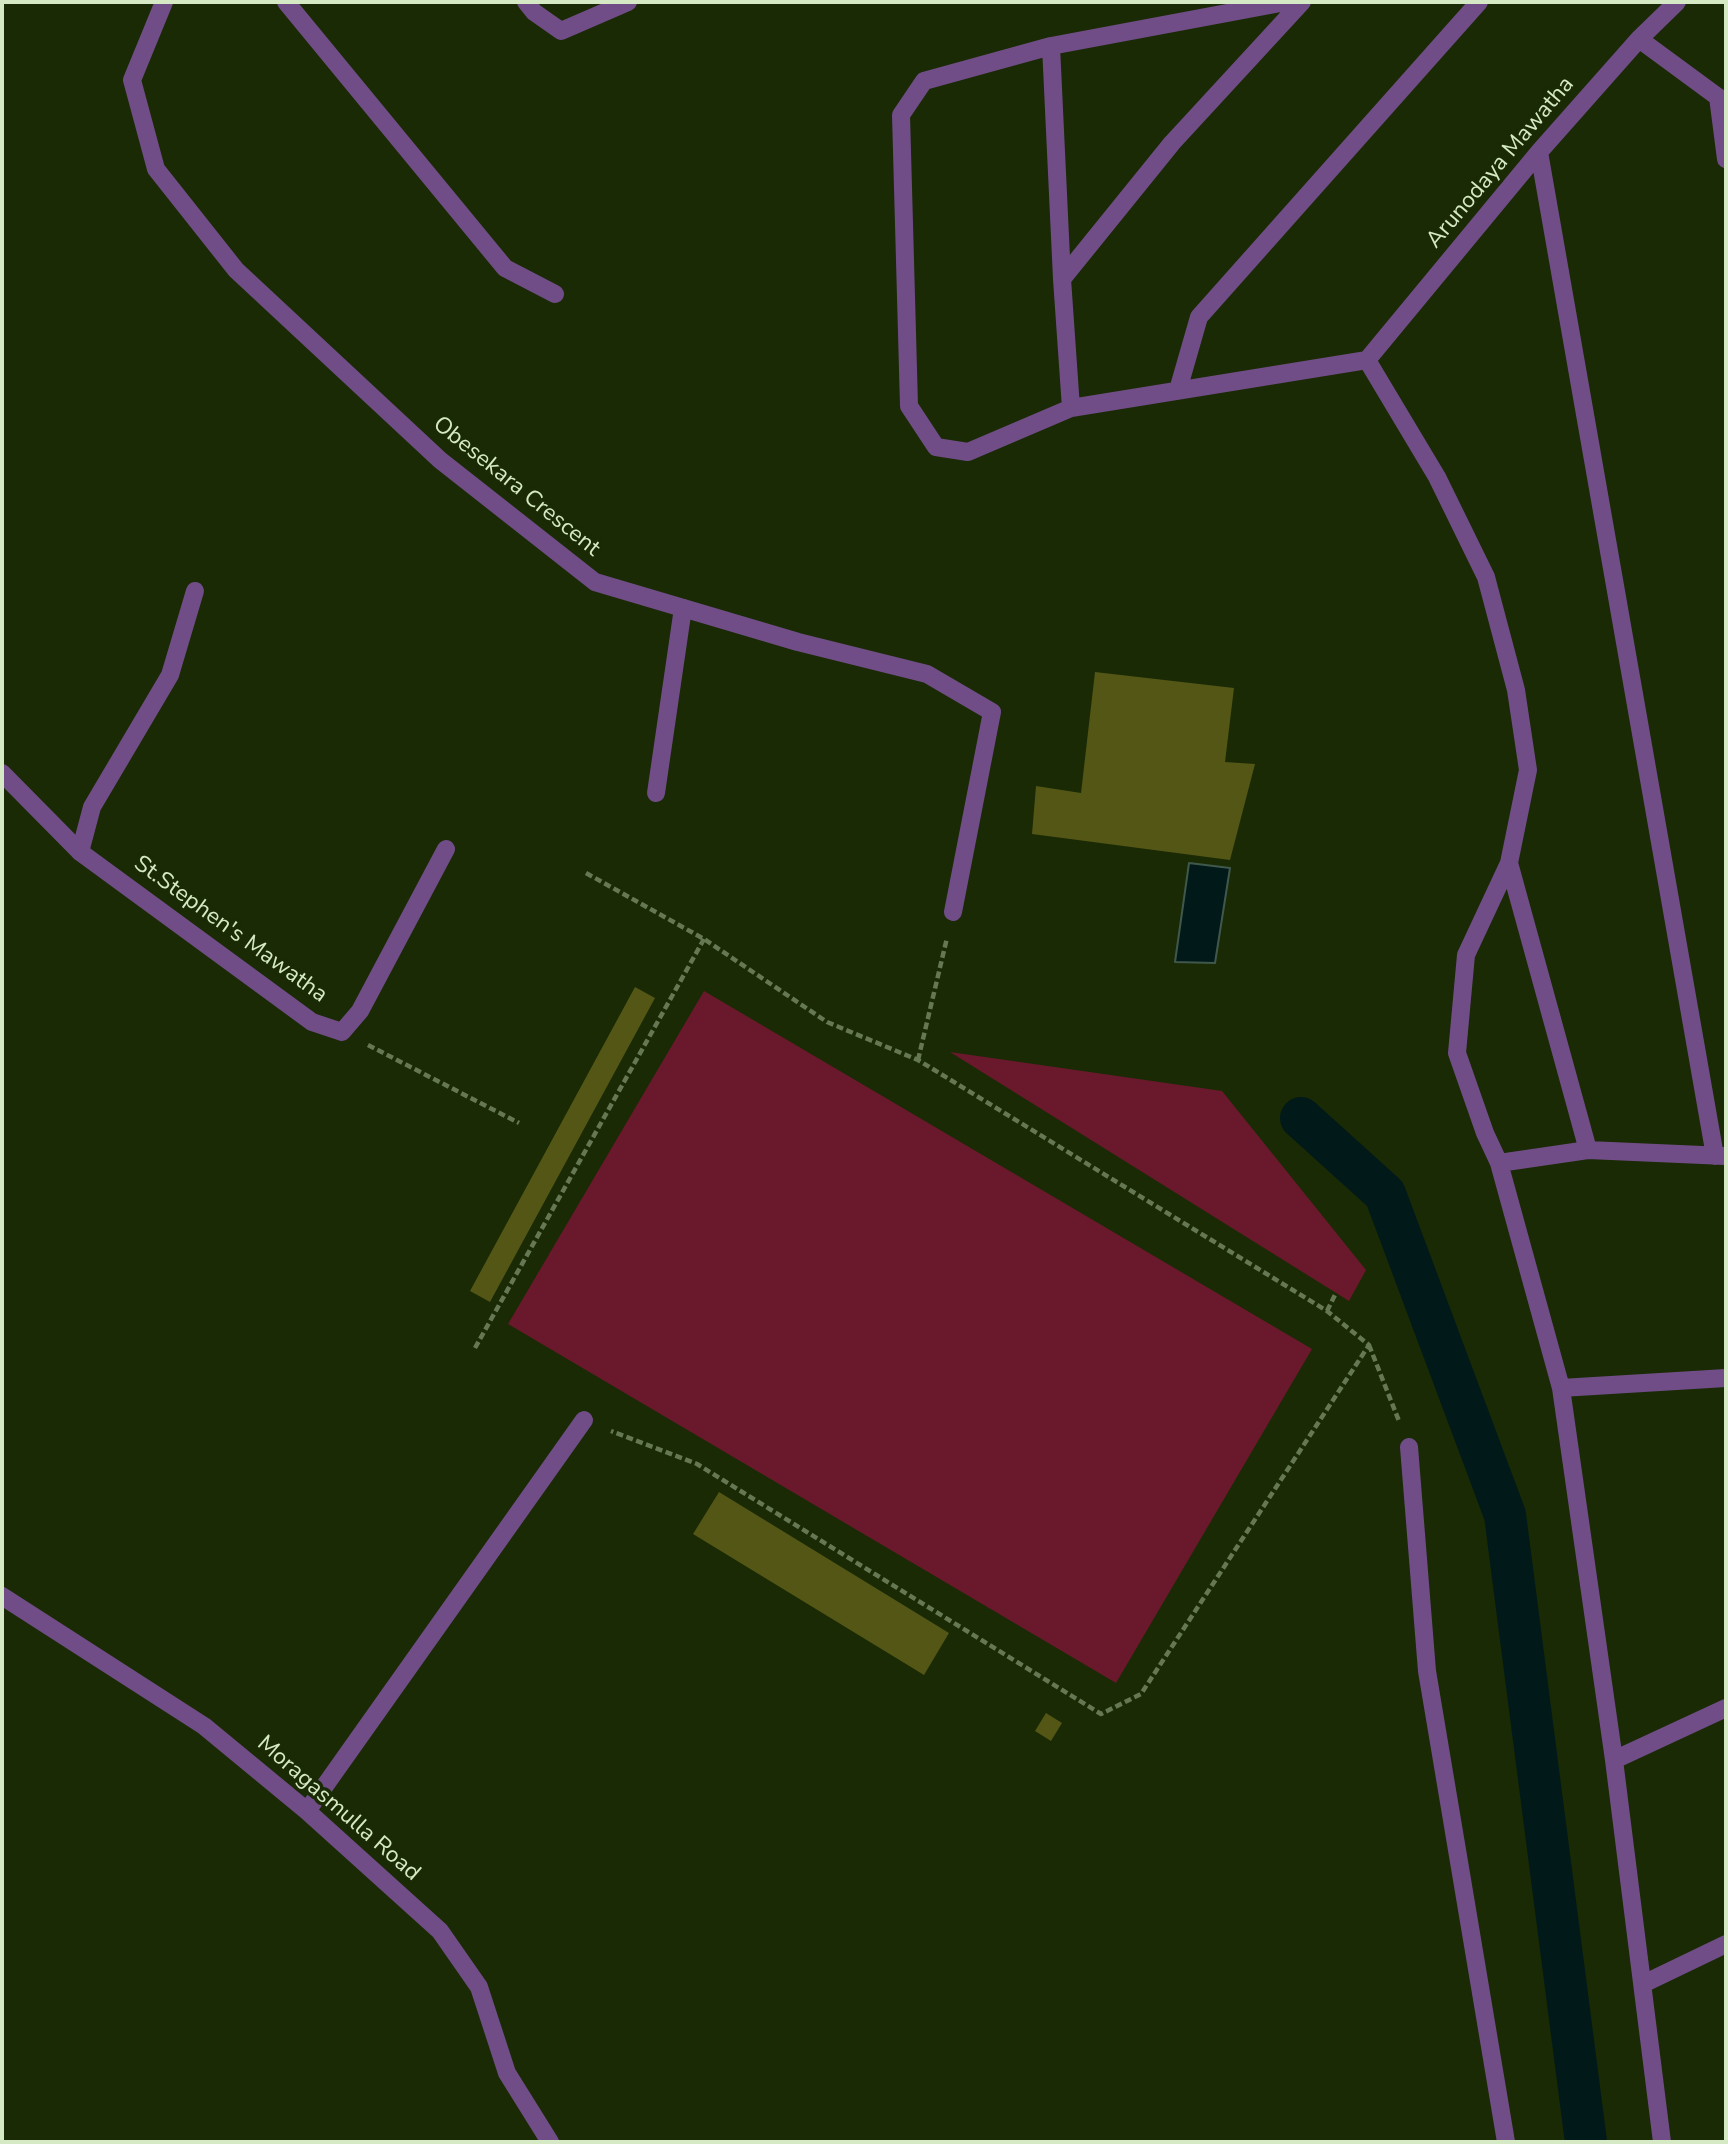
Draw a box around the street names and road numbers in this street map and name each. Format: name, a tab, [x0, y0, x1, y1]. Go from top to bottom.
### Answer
street label: Arunodaya Mawatha	[1421, 72, 1581, 254]
street label: Obesekara Crescent	[427, 411, 605, 563]
street label: St.Stephen's Mawatha	[128, 851, 332, 1009]
street label: Moragasmulla Road	[251, 1731, 425, 1887]

